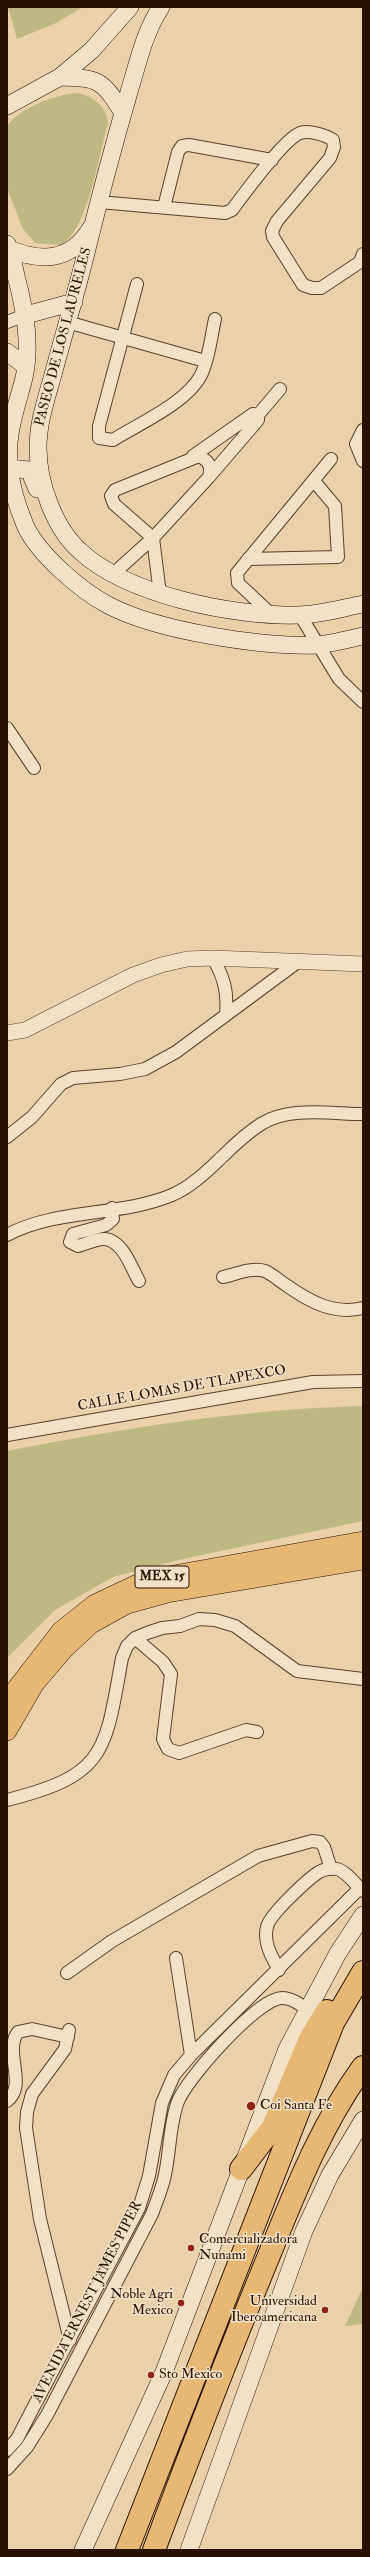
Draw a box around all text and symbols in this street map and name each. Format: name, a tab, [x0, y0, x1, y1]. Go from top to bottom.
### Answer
street label: PASEO DE LOS LAURELES	[32, 246, 96, 428]
street label: CALLE LOMAS DE TLAPEXCO	[76, 1362, 288, 1416]
road number: MEX 15	[135, 1566, 189, 1588]
place label: Coi Santa Fe	[260, 2098, 332, 2114]
marker: Coi Santa Fe	[245, 2100, 257, 2112]
street label: AVENIDA ERNEST JAMES PIPER	[30, 2198, 146, 2406]
place label: Comercializadora Nunami	[199, 2232, 297, 2264]
marker: Comercializadora Nunami	[186, 2243, 196, 2253]
place label: Noble Agri Mexico	[110, 2287, 173, 2320]
place label: Universidad Iberoamericana	[231, 2294, 317, 2326]
marker: Noble Agri Mexico	[176, 2298, 186, 2308]
marker: Universidad Iberoamericana	[320, 2305, 330, 2315]
place label: Sto Mexico	[159, 2367, 222, 2383]
marker: Sto Mexico	[146, 2370, 156, 2380]

